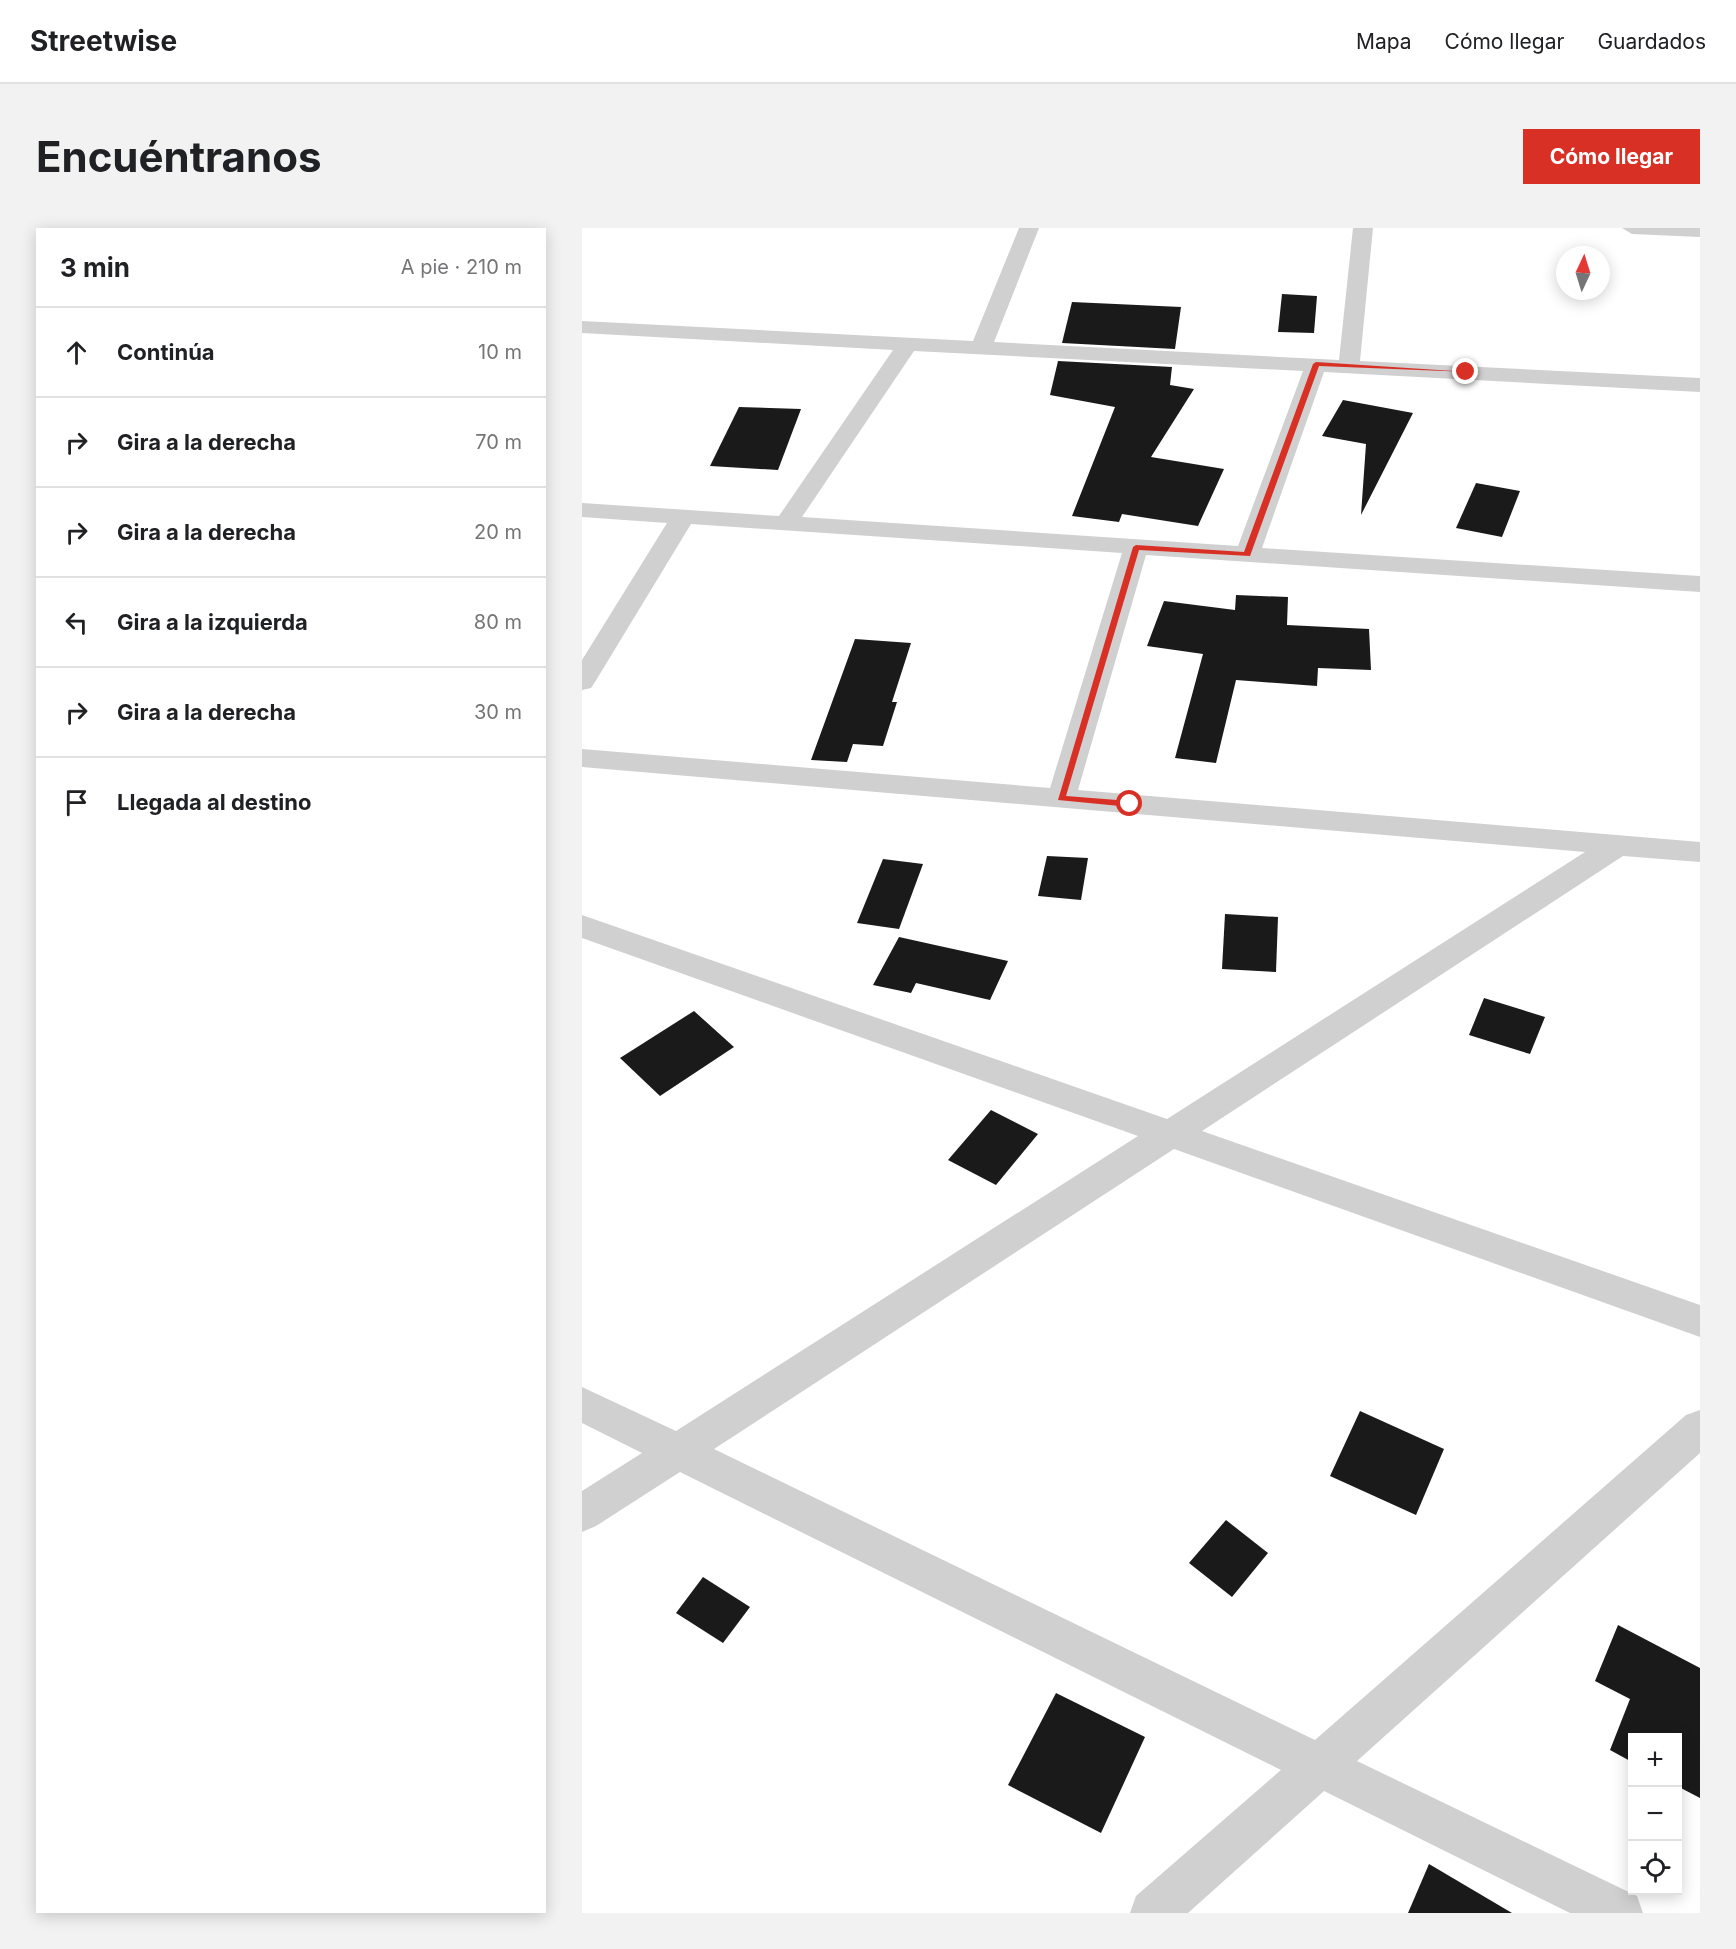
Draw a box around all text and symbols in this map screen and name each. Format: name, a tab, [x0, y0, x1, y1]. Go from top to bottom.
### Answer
text: Streetwise	[30, 24, 177, 58]
text: Mapa	[1356, 29, 1412, 54]
text: Cómo llegar	[1445, 29, 1564, 54]
text: Guardados	[1597, 29, 1706, 54]
button: Cómo llegar	[1523, 129, 1700, 184]
text: Encuéntranos	[36, 131, 321, 182]
north arrow	[1556, 246, 1610, 300]
text: 3 min	[60, 252, 130, 283]
text: A pie · 210 m	[401, 255, 522, 279]
icon: ahead	[60, 336, 93, 369]
text: Continúa	[117, 339, 215, 365]
text: 10 m	[478, 340, 522, 364]
route end	[1452, 358, 1478, 384]
icon: right	[60, 426, 93, 459]
text: Gira a la derecha	[117, 429, 296, 455]
text: 70 m	[475, 430, 522, 454]
icon: right	[60, 516, 93, 549]
text: Gira a la derecha	[117, 519, 296, 545]
text: 20 m	[474, 520, 522, 544]
icon: left	[60, 606, 93, 639]
text: Gira a la izquierda	[117, 609, 308, 635]
text: 80 m	[474, 610, 522, 634]
icon: right	[60, 696, 93, 729]
text: Gira a la derecha	[117, 699, 296, 725]
text: 30 m	[474, 700, 522, 724]
icon: arrive	[60, 786, 93, 819]
text: Llegada al destino	[117, 789, 311, 815]
route start	[1116, 790, 1142, 816]
map controls	[1628, 1733, 1682, 1895]
button: +	[1628, 1733, 1682, 1787]
button: −	[1628, 1787, 1682, 1841]
button: locate	[1628, 1841, 1682, 1895]

